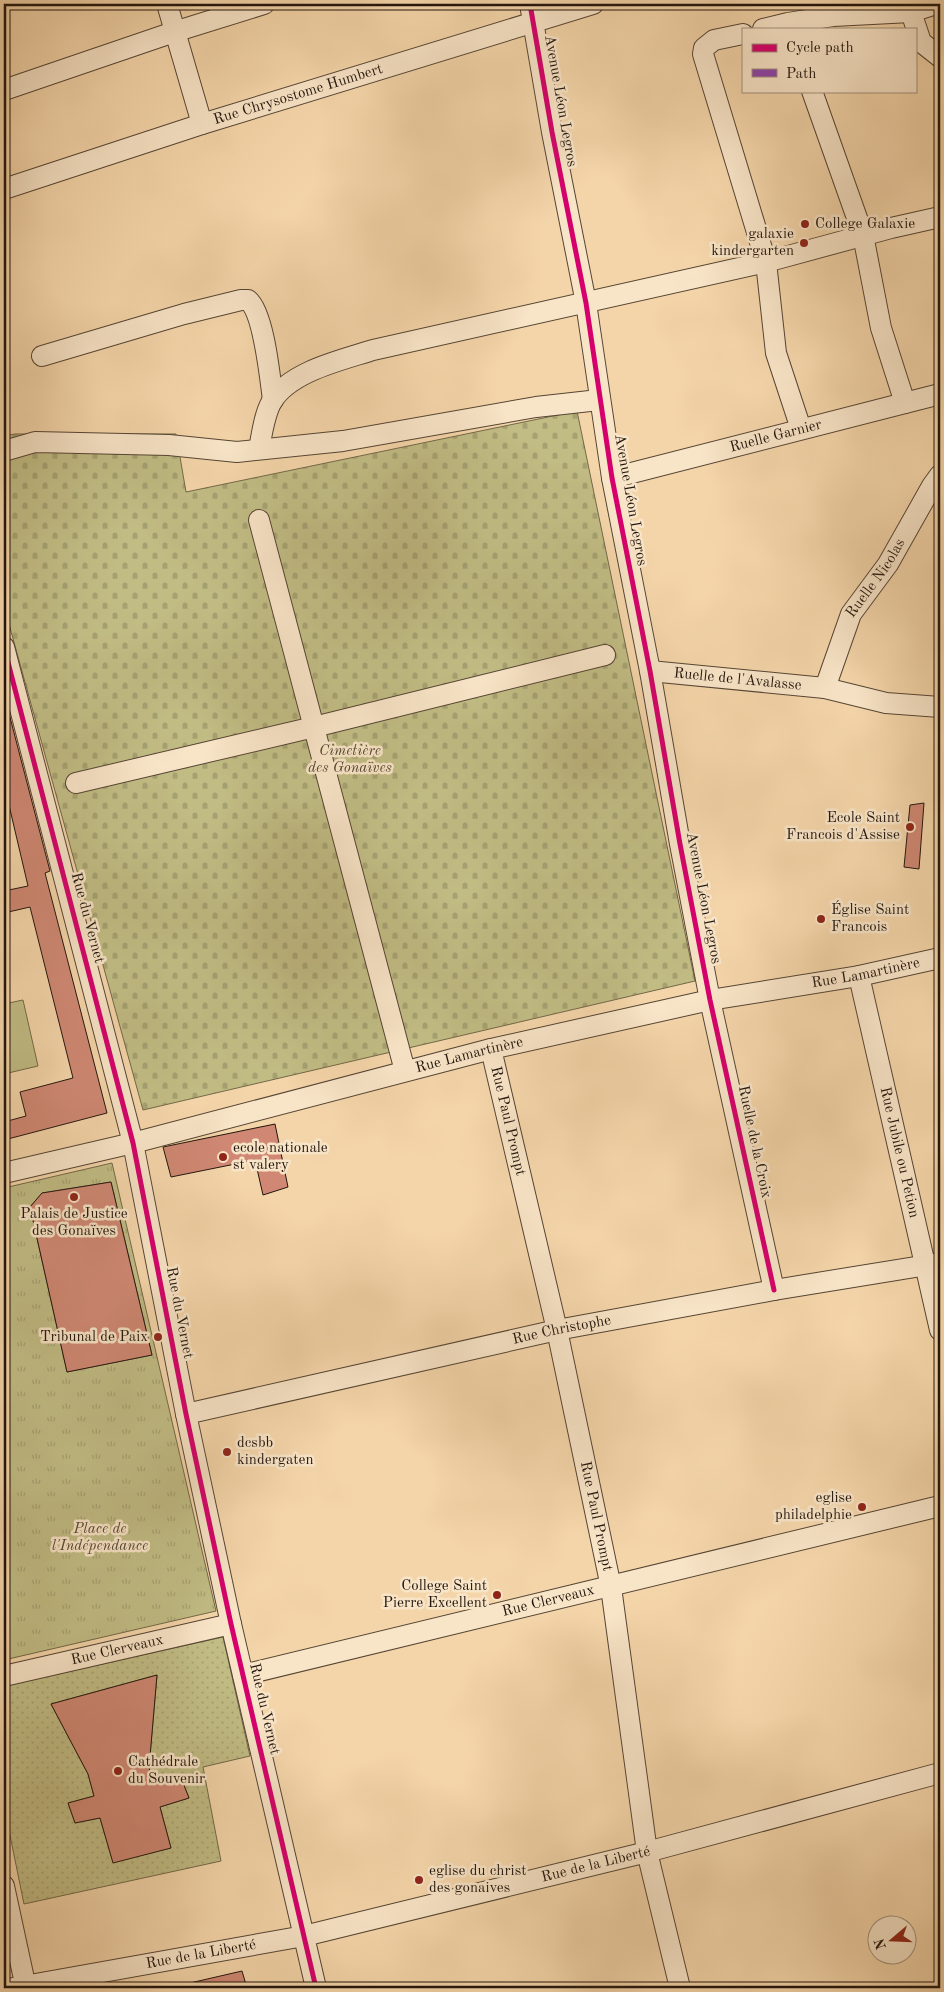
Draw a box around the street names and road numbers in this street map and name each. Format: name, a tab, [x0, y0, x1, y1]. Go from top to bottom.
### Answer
street label: Avenue Léon Legros	[541, 34, 579, 168]
street label: Rue Chrysostome Humbert	[212, 61, 385, 128]
street label: Ruelle Garnier	[728, 417, 823, 455]
street label: Avenue Léon Legros	[611, 433, 649, 567]
street label: Ruelle Nicolas	[843, 536, 908, 621]
street label: Ruelle de l'Avalasse	[673, 666, 802, 693]
street label: Avenue Léon Legros	[683, 831, 723, 965]
street label: Rue du Vernet	[68, 871, 106, 965]
street label: Rue Lamartinère	[810, 955, 921, 991]
street label: Rue Lamartinère	[414, 1035, 524, 1076]
street label: Rue Paul Prompt	[488, 1065, 528, 1177]
street label: Ruelle de la Croix	[735, 1084, 773, 1200]
street label: Rue Jubile ou Petion	[877, 1086, 922, 1219]
street label: Rue du Vernet	[163, 1266, 195, 1360]
street label: Rue Christophe	[511, 1313, 612, 1347]
street label: Rue Paul Prompt	[577, 1460, 615, 1573]
street label: Rue Clerveaux	[500, 1583, 596, 1619]
street label: Rue Clerveaux	[69, 1632, 165, 1668]
street label: Rue du Vernet	[246, 1662, 282, 1756]
street label: Rue de la Liberté	[540, 1844, 652, 1885]
street label: Rue de la Liberté	[145, 1937, 257, 1972]

